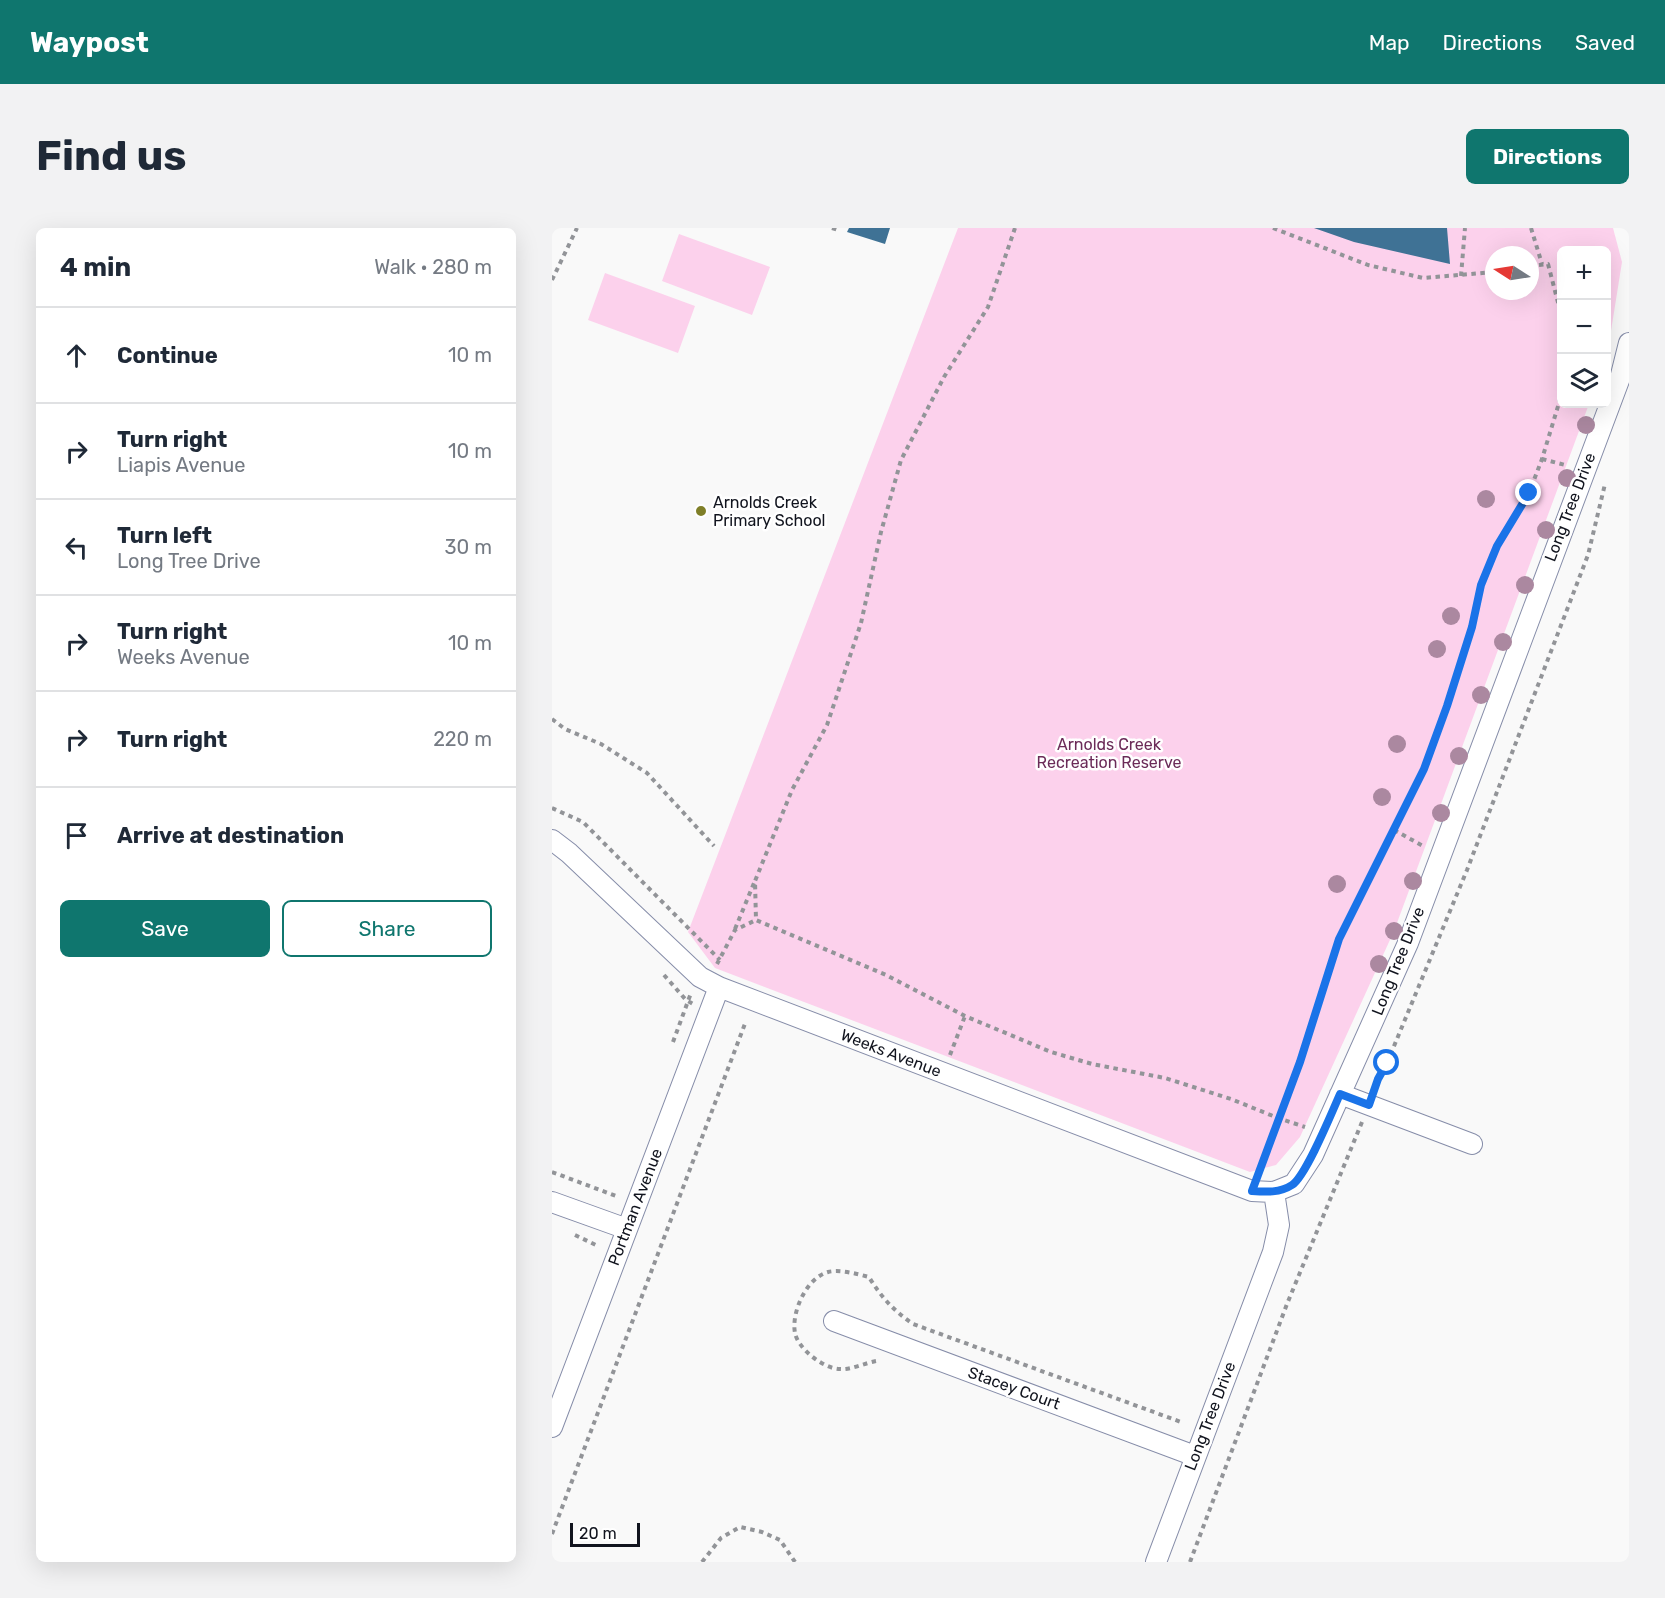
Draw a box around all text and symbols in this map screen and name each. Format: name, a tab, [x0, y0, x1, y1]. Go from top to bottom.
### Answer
text: Waypost	[30, 26, 149, 59]
text: Map	[1369, 30, 1410, 55]
text: Directions	[1443, 30, 1542, 55]
text: Saved	[1575, 30, 1635, 55]
button: Directions	[1466, 129, 1629, 184]
text: Find us	[36, 131, 187, 181]
north arrow	[1485, 246, 1539, 300]
map controls	[1557, 246, 1611, 408]
button: +	[1557, 246, 1611, 300]
text: 4 min	[60, 252, 131, 283]
text: Walk · 280 m	[374, 255, 492, 279]
button: −	[1557, 300, 1611, 354]
icon: ahead	[60, 339, 93, 372]
text: Continue	[117, 342, 218, 369]
text: 10 m	[448, 343, 492, 367]
button: layers	[1557, 354, 1611, 408]
text: Turn right	[117, 426, 227, 453]
icon: right	[60, 435, 93, 468]
text: 10 m	[448, 439, 492, 463]
street label: Long Tree Drive	[1541, 450, 1599, 564]
text: Liapis Avenue	[117, 453, 246, 477]
route end	[1515, 479, 1541, 505]
place label: Arnolds Creek Primary School	[713, 493, 825, 530]
marker: Arnolds Creek Primary School	[694, 504, 708, 518]
text: Turn left	[117, 522, 212, 549]
icon: left	[60, 531, 93, 564]
text: 30 m	[445, 535, 492, 559]
text: Long Tree Drive	[117, 549, 261, 573]
text: Turn right	[117, 618, 227, 645]
icon: right	[60, 627, 93, 660]
text: 10 m	[448, 631, 492, 655]
text: Weeks Avenue	[117, 645, 250, 669]
icon: right	[60, 723, 93, 756]
text: Turn right	[117, 726, 227, 753]
text: 220 m	[433, 727, 492, 751]
park label: Arnolds Creek Recreation Reserve	[1037, 735, 1181, 772]
icon: arrive	[60, 819, 93, 852]
text: Arrive at destination	[117, 822, 344, 849]
button: Save	[60, 900, 270, 957]
button: Share	[282, 900, 492, 957]
street label: Long Tree Drive	[1368, 904, 1428, 1018]
street label: Weeks Avenue	[838, 1025, 944, 1081]
route start	[1373, 1049, 1399, 1075]
street label: Portman Avenue	[604, 1146, 666, 1268]
street label: Long Tree Drive	[1181, 1359, 1239, 1473]
street label: Stacey Court	[965, 1363, 1063, 1413]
scale bar	[570, 1520, 640, 1548]
text: 20 m	[579, 1524, 617, 1543]

